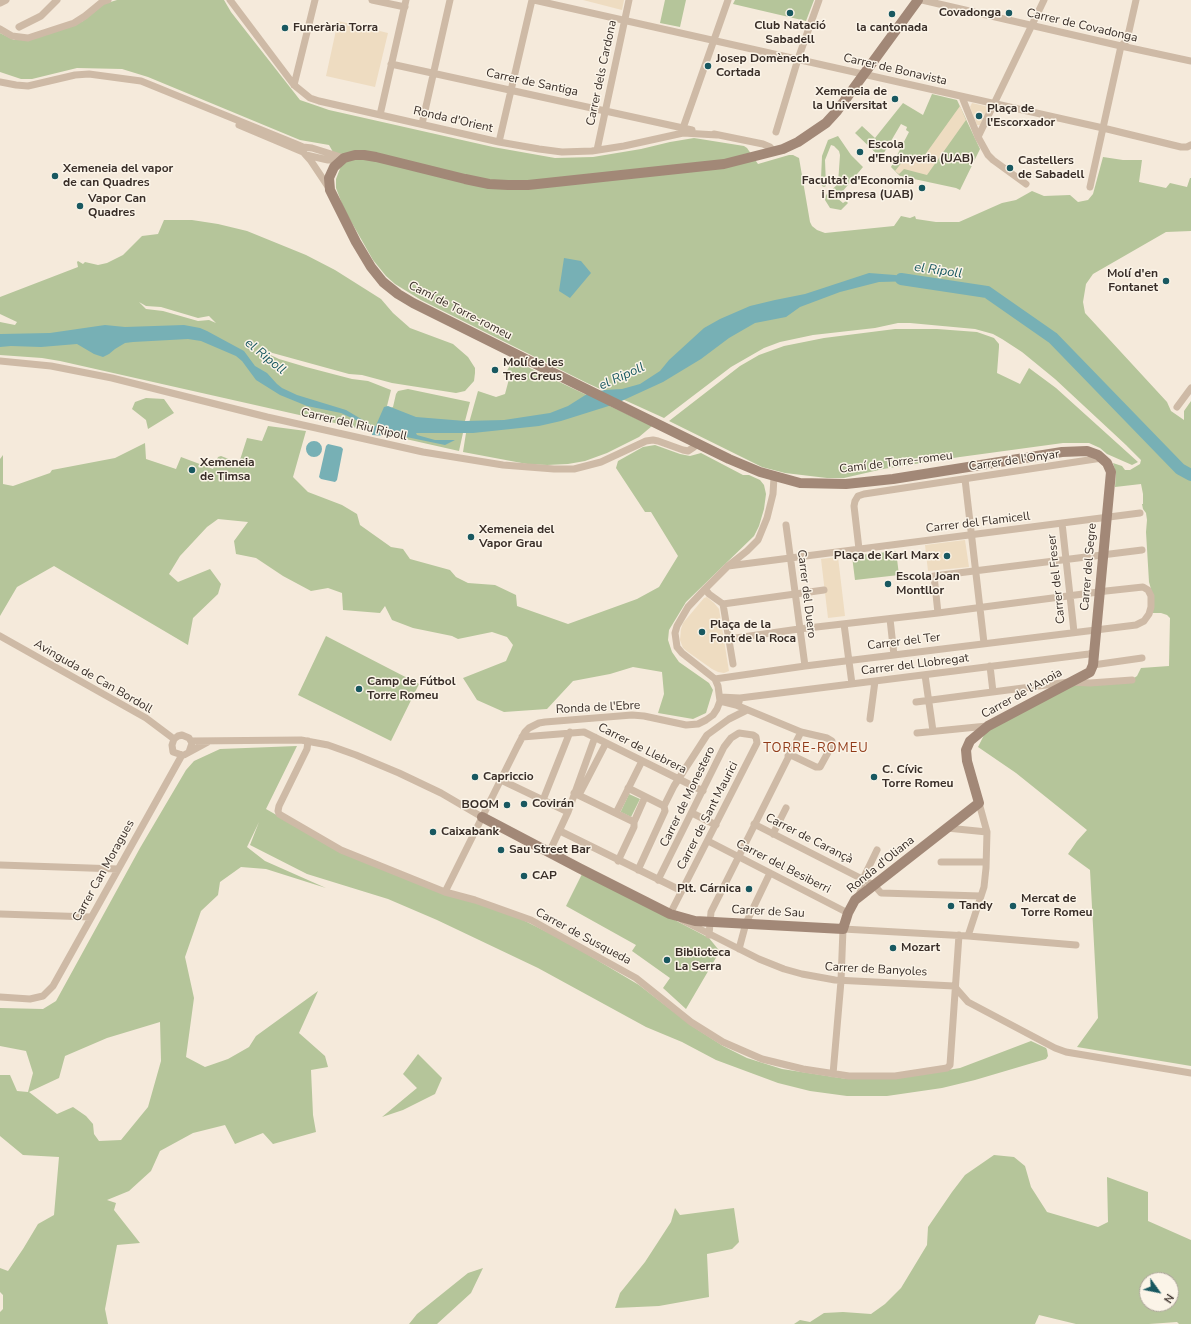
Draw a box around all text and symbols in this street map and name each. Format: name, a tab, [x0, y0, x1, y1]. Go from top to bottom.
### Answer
place label: Covadonga	[939, 6, 1001, 20]
street label: Carrer de Covadonga	[1025, 6, 1139, 46]
marker: Club Natació Sabadell	[785, 8, 795, 18]
marker: Covadonga	[1004, 8, 1014, 18]
marker: la cantonada	[887, 9, 897, 19]
street label: Carrer dels Cardona	[584, 19, 620, 127]
place label: Club Natació Sabadell	[754, 19, 826, 47]
place label: Funerària Torra	[293, 21, 378, 35]
place label: la cantonada	[856, 21, 928, 35]
marker: Funerària Torra	[280, 23, 290, 33]
street label: Carrer de Bonavista	[842, 51, 948, 89]
place label: Josep Domènech Cortada	[716, 52, 809, 80]
marker: Josep Domènech Cortada	[703, 61, 713, 71]
street label: Carrer de Santiga	[485, 66, 579, 100]
place label: Xemeneia de la Universitat	[812, 85, 887, 113]
marker: Xemeneia de la Universitat	[890, 94, 900, 104]
place label: Plaça de l'Escorxador	[987, 102, 1055, 130]
street label: Ronda d'Orient	[412, 104, 494, 136]
marker: Plaça de l'Escorxador	[974, 111, 984, 121]
place label: Escola d'Enginyeria (UAB)	[868, 138, 974, 166]
marker: Escola d'Enginyeria (UAB)	[855, 147, 865, 157]
place label: Castellers de Sabadell	[1018, 154, 1084, 182]
place label: Xemeneia del vapor de can Quadres	[63, 162, 173, 190]
marker: Castellers de Sabadell	[1005, 163, 1015, 173]
marker: Xemeneia del vapor de can Quadres	[50, 171, 60, 181]
place label: Facultat d'Economia i Empresa (UAB)	[802, 174, 914, 202]
marker: Facultat d'Economia i Empresa (UAB)	[917, 183, 927, 193]
place label: Vapor Can Quadres	[88, 192, 146, 220]
marker: Vapor Can Quadres	[75, 201, 85, 211]
water label: el Ripoll	[913, 260, 963, 282]
place label: Molí d'en Fontanet	[1107, 267, 1158, 295]
marker: Molí d'en Fontanet	[1161, 276, 1171, 286]
street label: Camí de Torre-romeu	[406, 279, 514, 343]
water label: el Ripoll	[241, 336, 289, 378]
place label: Molí de les Tres Creus	[503, 356, 564, 384]
water label: el Ripoll	[597, 360, 647, 394]
marker: Molí de les Tres Creus	[490, 365, 500, 375]
street label: Carrer del Riu Ripoll	[299, 406, 409, 444]
street label: Carrer de l'Onyar	[968, 448, 1060, 474]
street label: Camí de Torre-romeu	[838, 449, 954, 477]
place label: Xemeneia de Timsa	[200, 456, 255, 484]
marker: Xemeneia de Timsa	[187, 465, 197, 475]
street label: Carrer del Flamicell	[925, 509, 1031, 537]
place label: Xemeneia del Vapor Grau	[479, 523, 554, 551]
street label: Carrer del Segre	[1078, 523, 1100, 611]
marker: Xemeneia del Vapor Grau	[466, 532, 476, 542]
street label: Carrer del Freser	[1045, 533, 1069, 625]
street label: Carrer del Duero	[793, 549, 819, 639]
place label: Plaça de Karl Marx	[834, 549, 939, 563]
marker: Plaça de Karl Marx	[942, 551, 952, 561]
place label: Escola Joan Montllor	[896, 570, 960, 598]
marker: Escola Joan Montllor	[883, 579, 893, 589]
place label: Plaça de la Font de la Roca	[710, 618, 796, 646]
marker: Plaça de la Font de la Roca	[697, 627, 707, 637]
street label: Carrer del Ter	[867, 630, 941, 654]
street label: Avinguda de Can Bordoll	[31, 637, 155, 717]
street label: Carrer del Llobregat	[860, 651, 970, 679]
street label: Carrer de l'Anoia	[979, 666, 1065, 722]
place label: Camp de Fútbol Torre Romeu	[367, 675, 455, 703]
marker: Camp de Fútbol Torre Romeu	[354, 684, 364, 694]
street label: Ronda de l'Ebre	[555, 699, 641, 717]
street label: Carrer de Llebrera	[595, 720, 689, 778]
district label: TORRE-ROMEU	[763, 741, 869, 757]
street label: Carrer de Monestero	[657, 744, 719, 850]
street label: Carrer de Sant Maurici	[674, 759, 742, 873]
place label: C. Cívic Torre Romeu	[882, 763, 953, 791]
place label: Capriccio	[483, 770, 534, 784]
marker: Capriccio	[470, 772, 480, 782]
marker: C. Cívic Torre Romeu	[869, 772, 879, 782]
place label: Covirán	[532, 797, 574, 811]
place label: BOOM	[461, 798, 499, 812]
marker: Covirán	[519, 799, 529, 809]
marker: BOOM	[502, 800, 512, 810]
street label: Carrer de Carançà	[763, 811, 855, 867]
street label: Carrer Can Moragues	[70, 818, 138, 924]
place label: Caixabank	[441, 825, 499, 839]
marker: Caixabank	[428, 827, 438, 837]
street label: Ronda d'Oliana	[844, 833, 918, 897]
street label: Carrer del Besiberri	[733, 837, 833, 897]
place label: Sau Street Bar	[509, 843, 590, 857]
marker: Sau Street Bar	[496, 845, 506, 855]
place label: CAP	[532, 869, 557, 883]
marker: CAP	[519, 871, 529, 881]
place label: Plt. Cárnica	[677, 882, 741, 896]
marker: Plt. Cárnica	[744, 884, 754, 894]
place label: Mercat de Torre Romeu	[1021, 892, 1092, 920]
place label: Tandy	[959, 899, 993, 913]
marker: Tandy	[946, 901, 956, 911]
marker: Mercat de Torre Romeu	[1008, 901, 1018, 911]
street label: Carrer de Sau	[731, 903, 805, 921]
street label: Carrer de Susqueda	[533, 906, 633, 968]
place label: Mozart	[901, 941, 940, 955]
marker: Mozart	[888, 943, 898, 953]
place label: Biblioteca La Serra	[675, 946, 730, 974]
marker: Biblioteca La Serra	[662, 955, 672, 965]
street label: Carrer de Banyoles	[824, 960, 928, 980]
north arrow	[1139, 1272, 1179, 1312]
text: N	[1160, 1291, 1177, 1306]

